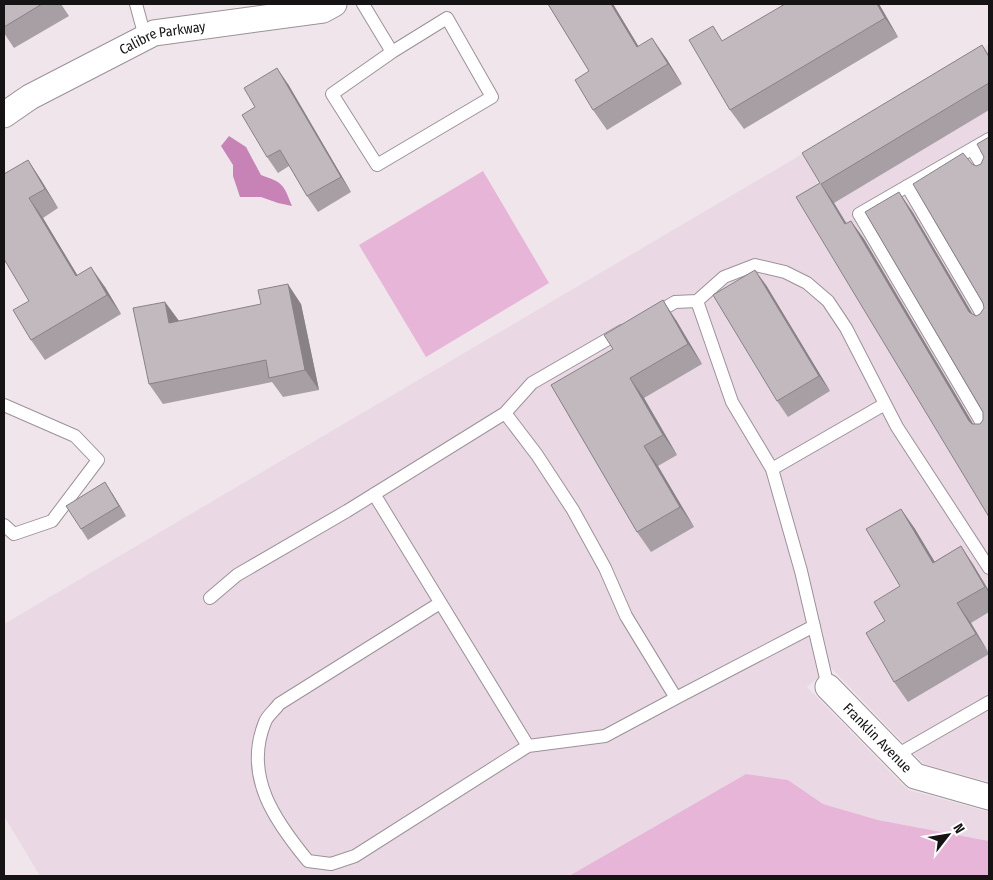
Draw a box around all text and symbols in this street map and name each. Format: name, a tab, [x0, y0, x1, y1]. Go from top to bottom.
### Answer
street label: Calibre Parkway	[116, 18, 207, 58]
street label: Franklin Avenue	[839, 700, 915, 777]
north arrow	[923, 810, 973, 860]
text: N	[949, 821, 968, 837]

